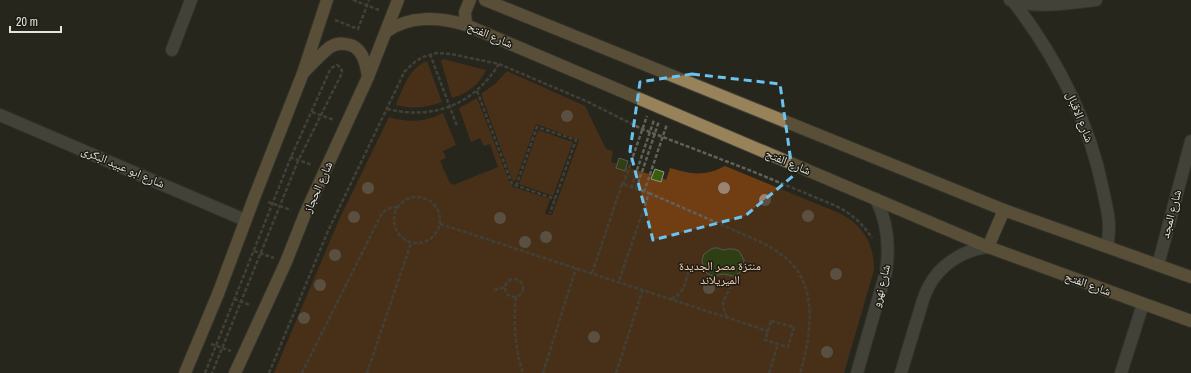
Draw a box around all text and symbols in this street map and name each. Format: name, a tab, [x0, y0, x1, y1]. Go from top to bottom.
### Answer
scale bar	[10, 8, 61, 34]
text: 20 m	[16, 14, 38, 30]
street label: شارع الفتح	[465, 18, 515, 52]
street label: شارع الاقبال	[1063, 89, 1097, 145]
street label: شارع ابو عبيد البكرى	[79, 142, 167, 192]
street label: شارع الفتح	[763, 145, 813, 179]
street label: شارع الحجاز	[299, 159, 336, 216]
street label: شارع المجد	[1157, 188, 1185, 240]
park label: منتزة مصر الجديدة الميريلاند	[679, 258, 761, 288]
street label: شارع نهرو	[868, 263, 894, 309]
street label: شارع الفتح	[1063, 268, 1113, 300]

